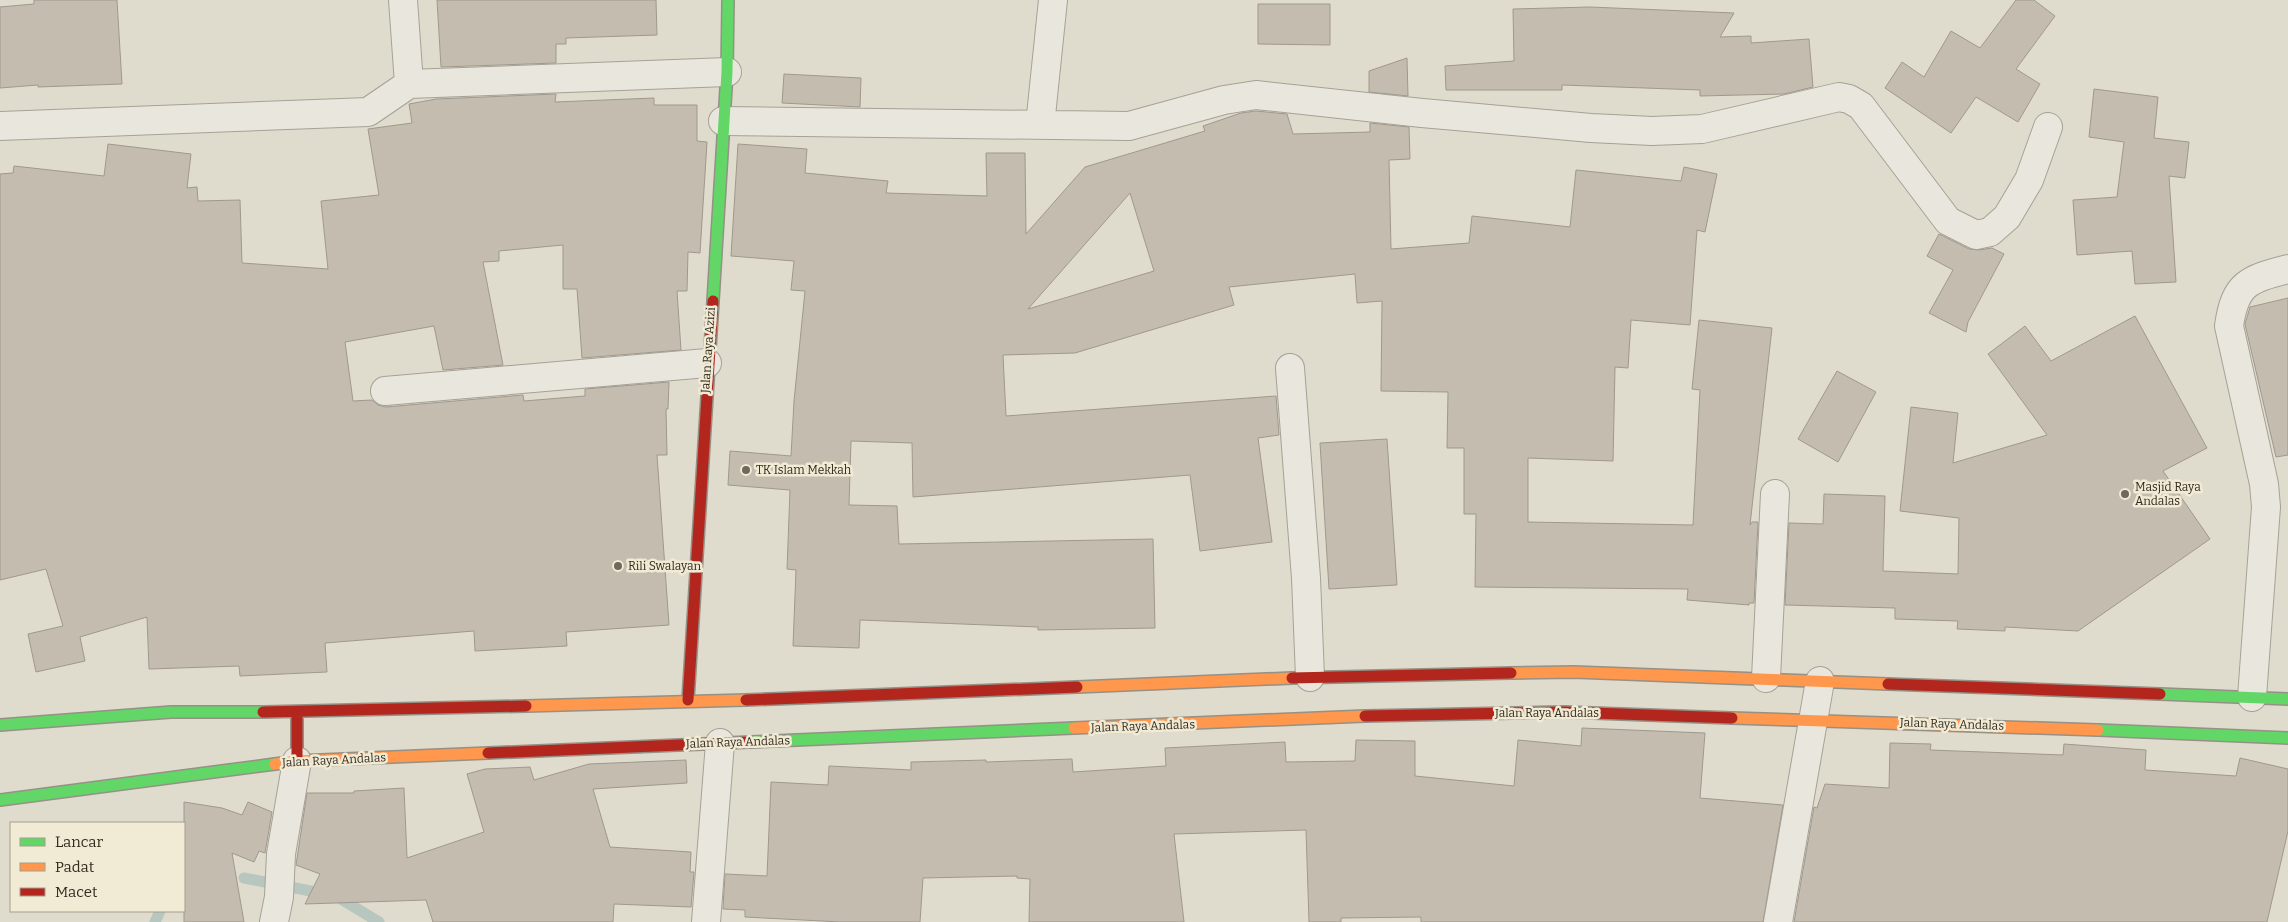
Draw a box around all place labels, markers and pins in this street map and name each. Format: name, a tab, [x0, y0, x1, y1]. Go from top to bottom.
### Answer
place label: TK Islam Mekkah	[756, 463, 852, 477]
marker: TK Islam Mekkah	[740, 464, 752, 476]
place label: Masjid Raya Andalas	[2135, 480, 2201, 508]
marker: Masjid Raya Andalas	[2119, 488, 2131, 500]
place label: Rili Swalayan	[628, 559, 702, 573]
marker: Rili Swalayan	[612, 560, 624, 572]

